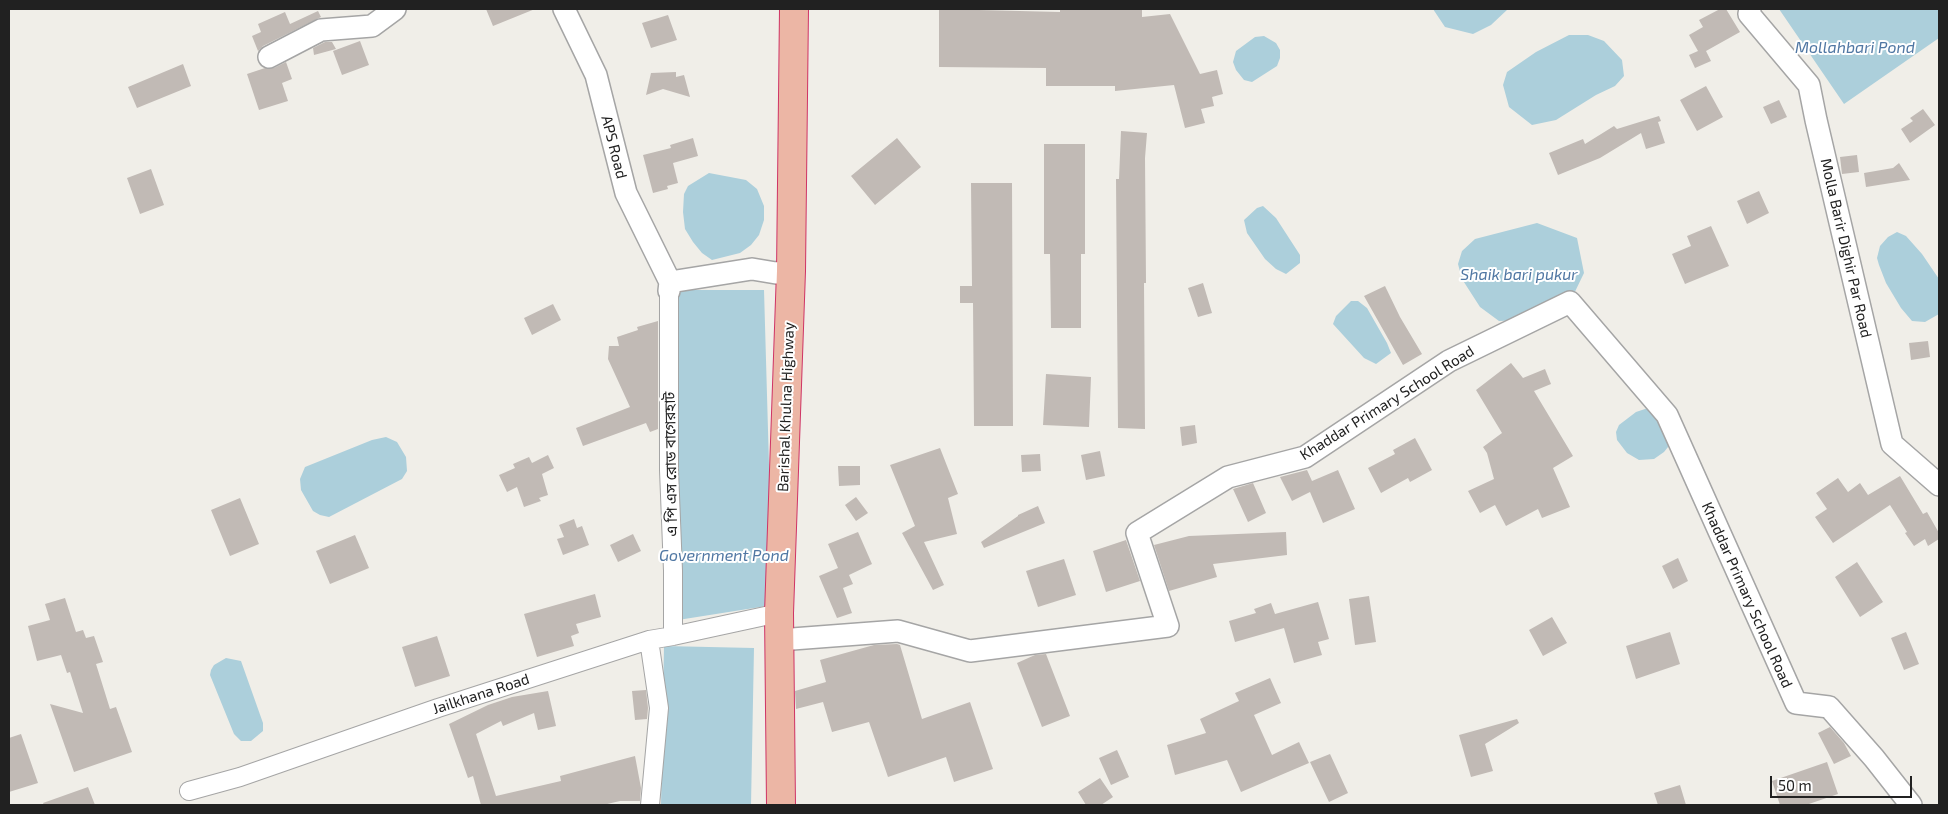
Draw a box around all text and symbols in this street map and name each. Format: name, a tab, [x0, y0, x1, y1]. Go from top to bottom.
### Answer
water label: Mollahbari Pond	[1795, 38, 1915, 58]
street label: APS Road	[597, 114, 631, 180]
street label: Molla Barir Dighir Par Road	[1817, 157, 1875, 339]
water label: Shaik bari pukur	[1460, 265, 1578, 285]
street label: Barishal Khulna Highway	[774, 322, 798, 492]
street label: Khaddar Primary School Road	[1297, 342, 1477, 464]
street label: এ পি এস রোড বাগেরহাট	[661, 391, 681, 537]
street label: Khaddar Primary School Road	[1698, 499, 1796, 691]
water label: Government Pond	[659, 546, 789, 566]
street label: Jailkhana Road	[430, 670, 532, 718]
scale bar	[1773, 766, 1916, 798]
text: 50 m	[1778, 776, 1812, 794]

